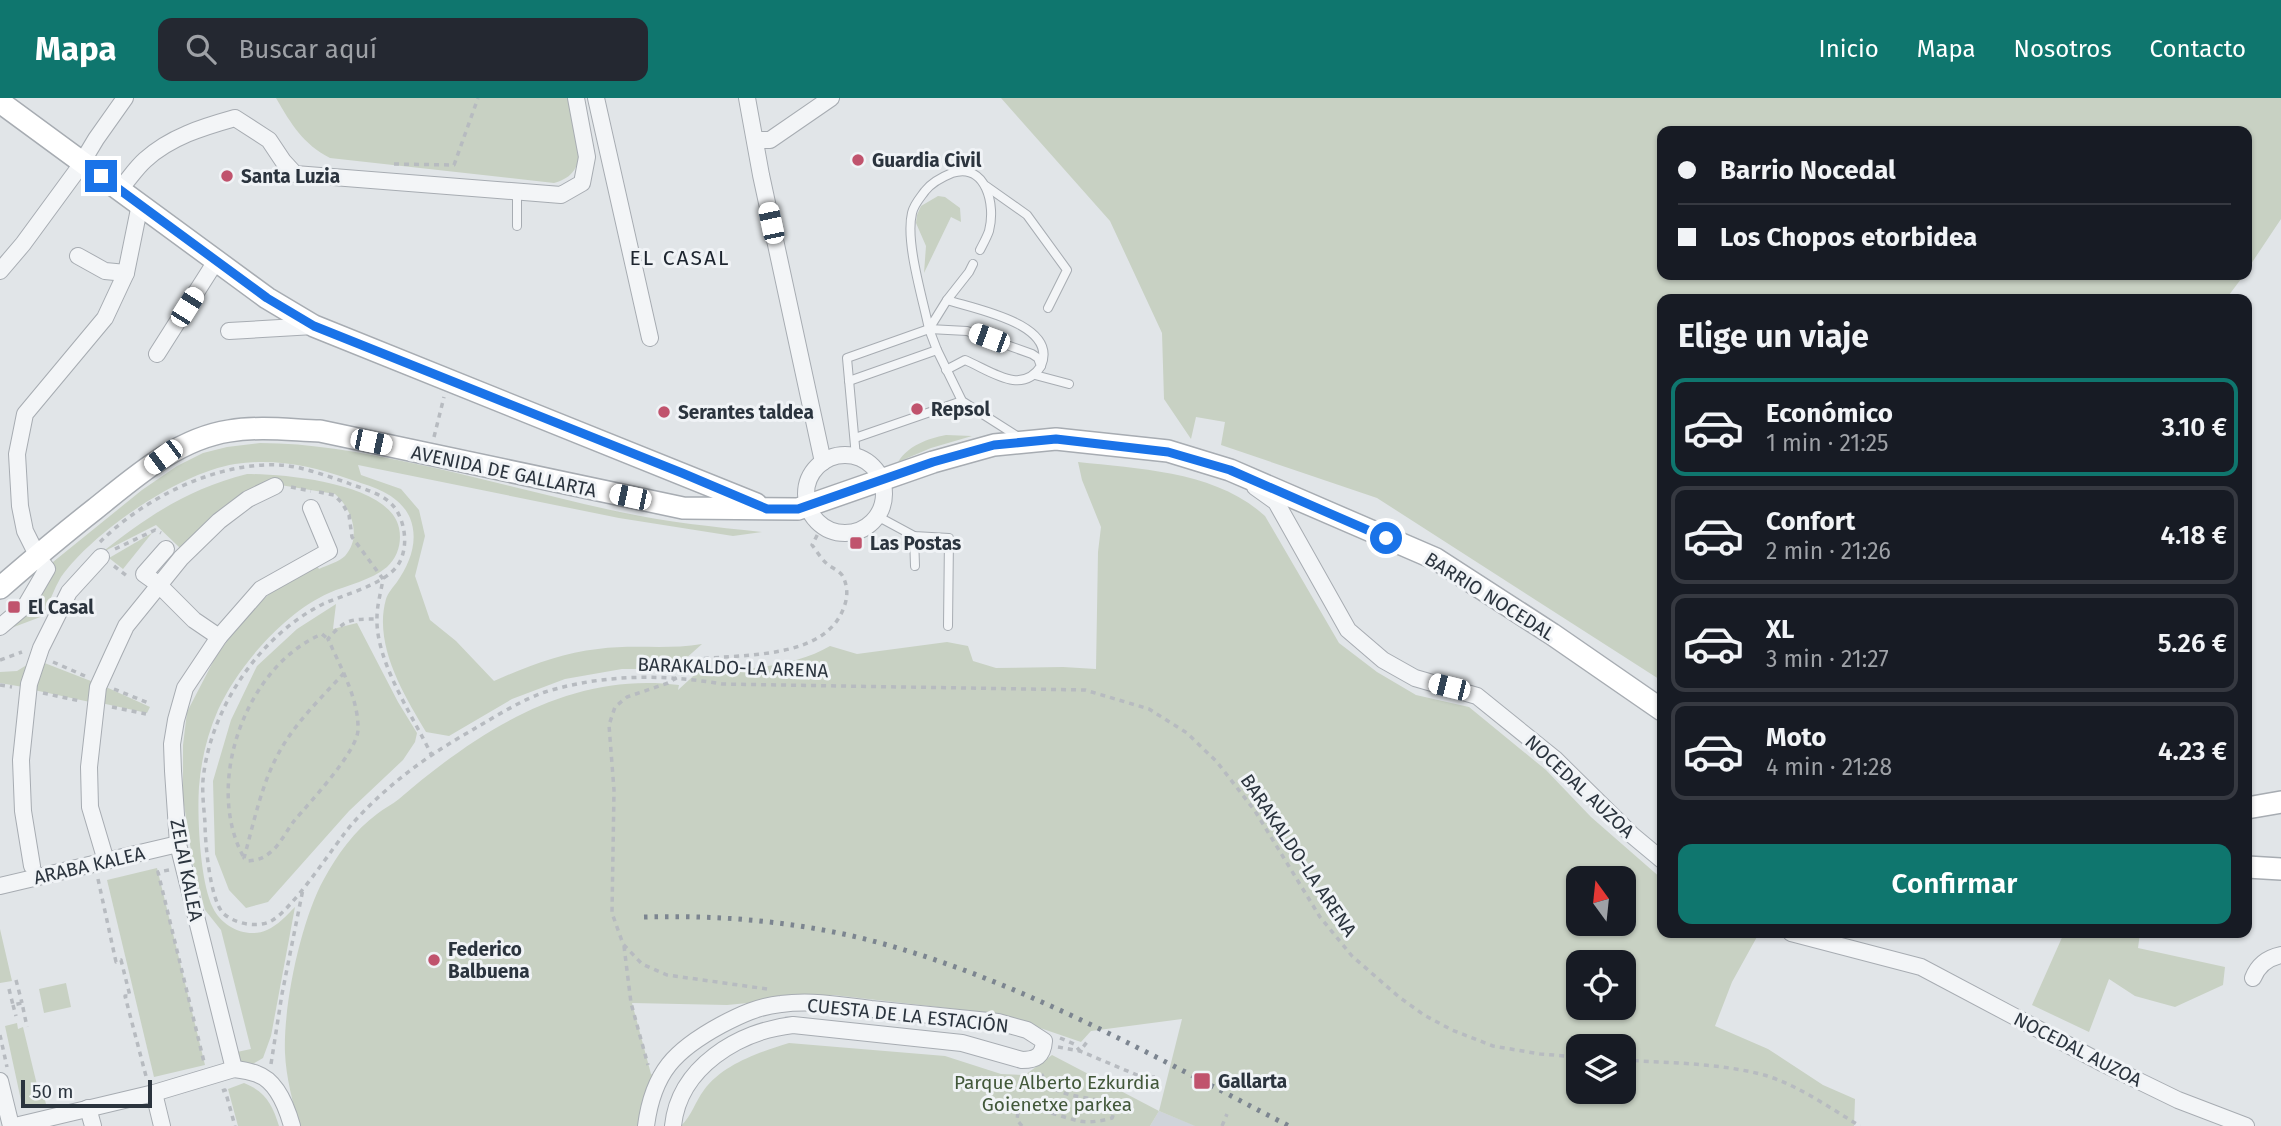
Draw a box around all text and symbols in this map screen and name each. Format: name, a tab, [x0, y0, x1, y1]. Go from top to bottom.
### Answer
search box	[158, 18, 648, 81]
text: Mapa	[35, 29, 116, 69]
icon: search	[182, 30, 220, 68]
text: Buscar aquí	[238, 34, 377, 65]
text: Inicio	[1819, 35, 1879, 63]
text: Mapa	[1917, 35, 1976, 63]
text: Nosotros	[2014, 35, 2112, 63]
text: Contacto	[2150, 35, 2246, 63]
place label: Guardia Civil	[872, 149, 982, 172]
marker: Guardia Civil	[850, 152, 866, 168]
text: Barrio Nocedal	[1720, 155, 1896, 186]
route end	[85, 160, 117, 192]
place label: Santa Luzia	[241, 165, 340, 188]
marker: Santa Luzia	[219, 168, 235, 184]
car	[757, 200, 786, 246]
text: Los Chopos etorbidea	[1720, 222, 1977, 253]
district label: EL CASAL	[630, 245, 730, 271]
car	[167, 284, 208, 330]
text: Elige un viaje	[1678, 317, 1869, 355]
car	[966, 321, 1013, 355]
icon: car	[1682, 396, 1745, 459]
place label: Repsol	[931, 398, 991, 421]
text: Económico	[1766, 398, 1893, 429]
place label: Serantes taldea	[678, 401, 814, 424]
marker: Repsol	[909, 401, 925, 417]
marker: Serantes taldea	[656, 404, 672, 420]
text: 3.10 €	[2161, 412, 2227, 443]
car	[349, 427, 394, 457]
text: 1 min · 21:25	[1766, 429, 1889, 457]
car	[140, 436, 187, 478]
street label: AVENIDA DE GALLARTA	[409, 441, 599, 502]
car	[608, 482, 653, 512]
icon: car	[1682, 504, 1745, 567]
text: Confort	[1766, 506, 1855, 537]
text: 4.18 €	[2160, 520, 2227, 551]
route start	[1370, 522, 1402, 554]
place label: Las Postas	[870, 532, 961, 555]
marker: Las Postas	[848, 535, 864, 551]
text: 2 min · 21:26	[1766, 537, 1891, 565]
street label: BARRIO NOCEDAL	[1421, 547, 1559, 646]
place label: El Casal	[28, 596, 94, 619]
marker: El Casal	[6, 599, 22, 615]
icon: car	[1682, 612, 1745, 675]
text: XL	[1766, 614, 1794, 645]
text: 5.26 €	[2158, 628, 2227, 659]
text: 3 min · 21:27	[1766, 645, 1889, 673]
street label: BARAKALDO-LA ARENA	[637, 653, 829, 682]
car	[1427, 672, 1472, 702]
icon: car	[1682, 720, 1745, 783]
text: Moto	[1766, 722, 1826, 753]
street label: NOCEDAL AUZOA	[1520, 730, 1639, 843]
text: 4.23 €	[2158, 736, 2227, 767]
text: 4 min · 21:28	[1766, 753, 1892, 781]
street label: BARAKALDO-LA ARENA	[1236, 770, 1362, 941]
street label: ZELAI KALEA	[165, 817, 208, 923]
street label: ARABA KALEA	[31, 842, 147, 889]
button: Confirmar	[1678, 844, 2231, 924]
north arrow	[1566, 866, 1636, 936]
map controls	[1566, 866, 1636, 1104]
place label: Federico Balbuena	[448, 938, 530, 983]
button: locate	[1566, 950, 1636, 1020]
marker: Federico Balbuena	[426, 952, 442, 968]
street label: CUESTA DE LA ESTACIÓN	[806, 993, 1010, 1038]
street label: NOCEDAL AUZOA	[2010, 1007, 2146, 1092]
button: layers	[1566, 1034, 1636, 1104]
place label: Gallarta	[1218, 1070, 1287, 1093]
park label: Parque Alberto Ezkurdia Goienetxe parkea	[954, 1071, 1160, 1116]
marker: Gallarta	[1192, 1071, 1212, 1091]
scale bar	[21, 1077, 152, 1109]
text: 50 m	[32, 1080, 73, 1103]

